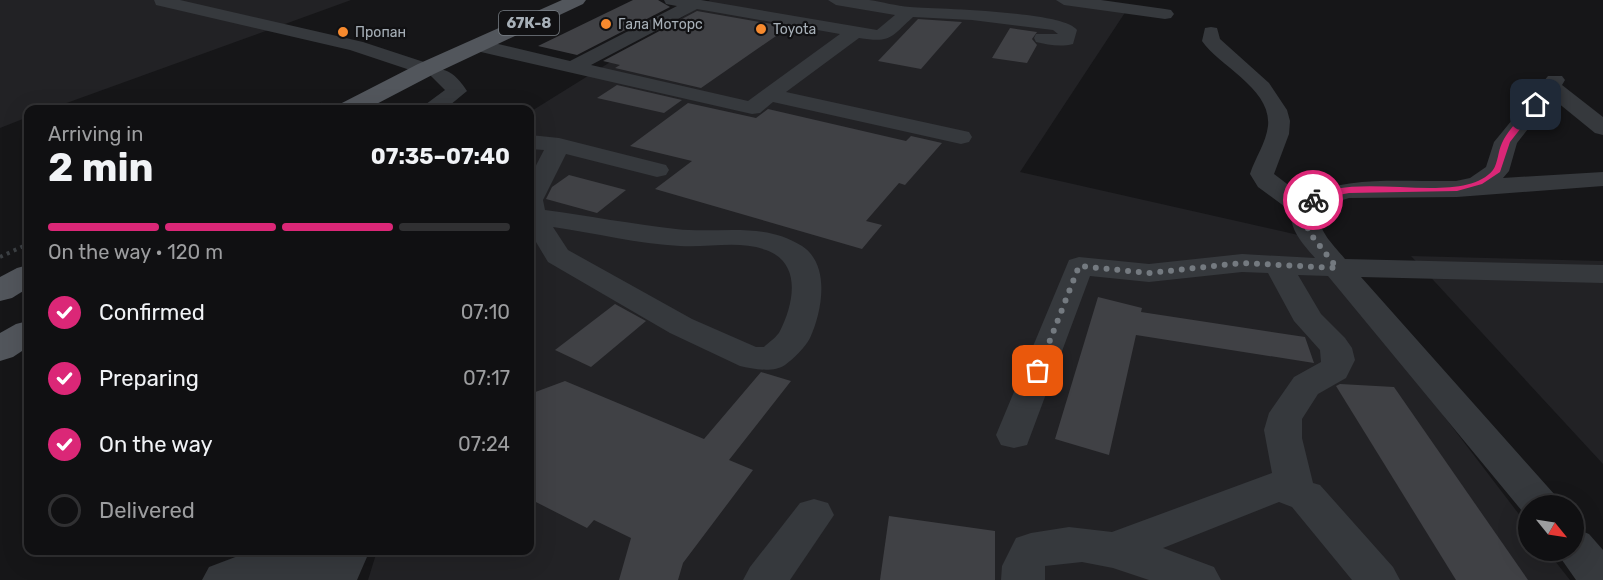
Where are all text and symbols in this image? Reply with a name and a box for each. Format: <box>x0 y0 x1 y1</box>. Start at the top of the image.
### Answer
road number: 67К-8 <box>499 11 559 35</box>
place label: Гала Моторс <box>618 16 703 33</box>
marker: Гала Моторс <box>599 17 613 31</box>
place label: Toyota <box>773 21 816 38</box>
marker: Toyota <box>754 22 768 36</box>
place label: Пропан <box>355 24 406 41</box>
marker: Пропан <box>336 25 350 39</box>
pin <box>1510 79 1561 130</box>
icon: home <box>1519 88 1552 121</box>
text: Arriving in <box>48 122 143 146</box>
text: 07:35–07:40 <box>371 143 510 170</box>
text: 2 min <box>48 145 154 191</box>
courier <box>1283 170 1343 230</box>
icon: bike <box>1297 184 1330 217</box>
text: On the way · 120 m <box>48 240 223 264</box>
icon: check <box>48 296 81 329</box>
text: Confirmed <box>99 299 205 326</box>
text: 07:10 <box>461 300 510 324</box>
pin <box>1012 345 1063 396</box>
icon: bag <box>1021 354 1054 387</box>
icon: check <box>48 362 81 395</box>
text: Preparing <box>99 365 199 392</box>
text: 07:17 <box>463 366 510 390</box>
icon: check <box>48 428 81 461</box>
text: On the way <box>99 431 213 458</box>
text: 07:24 <box>458 432 510 456</box>
north arrow <box>1518 495 1584 561</box>
map controls <box>1518 495 1584 561</box>
text: Delivered <box>99 497 195 524</box>

